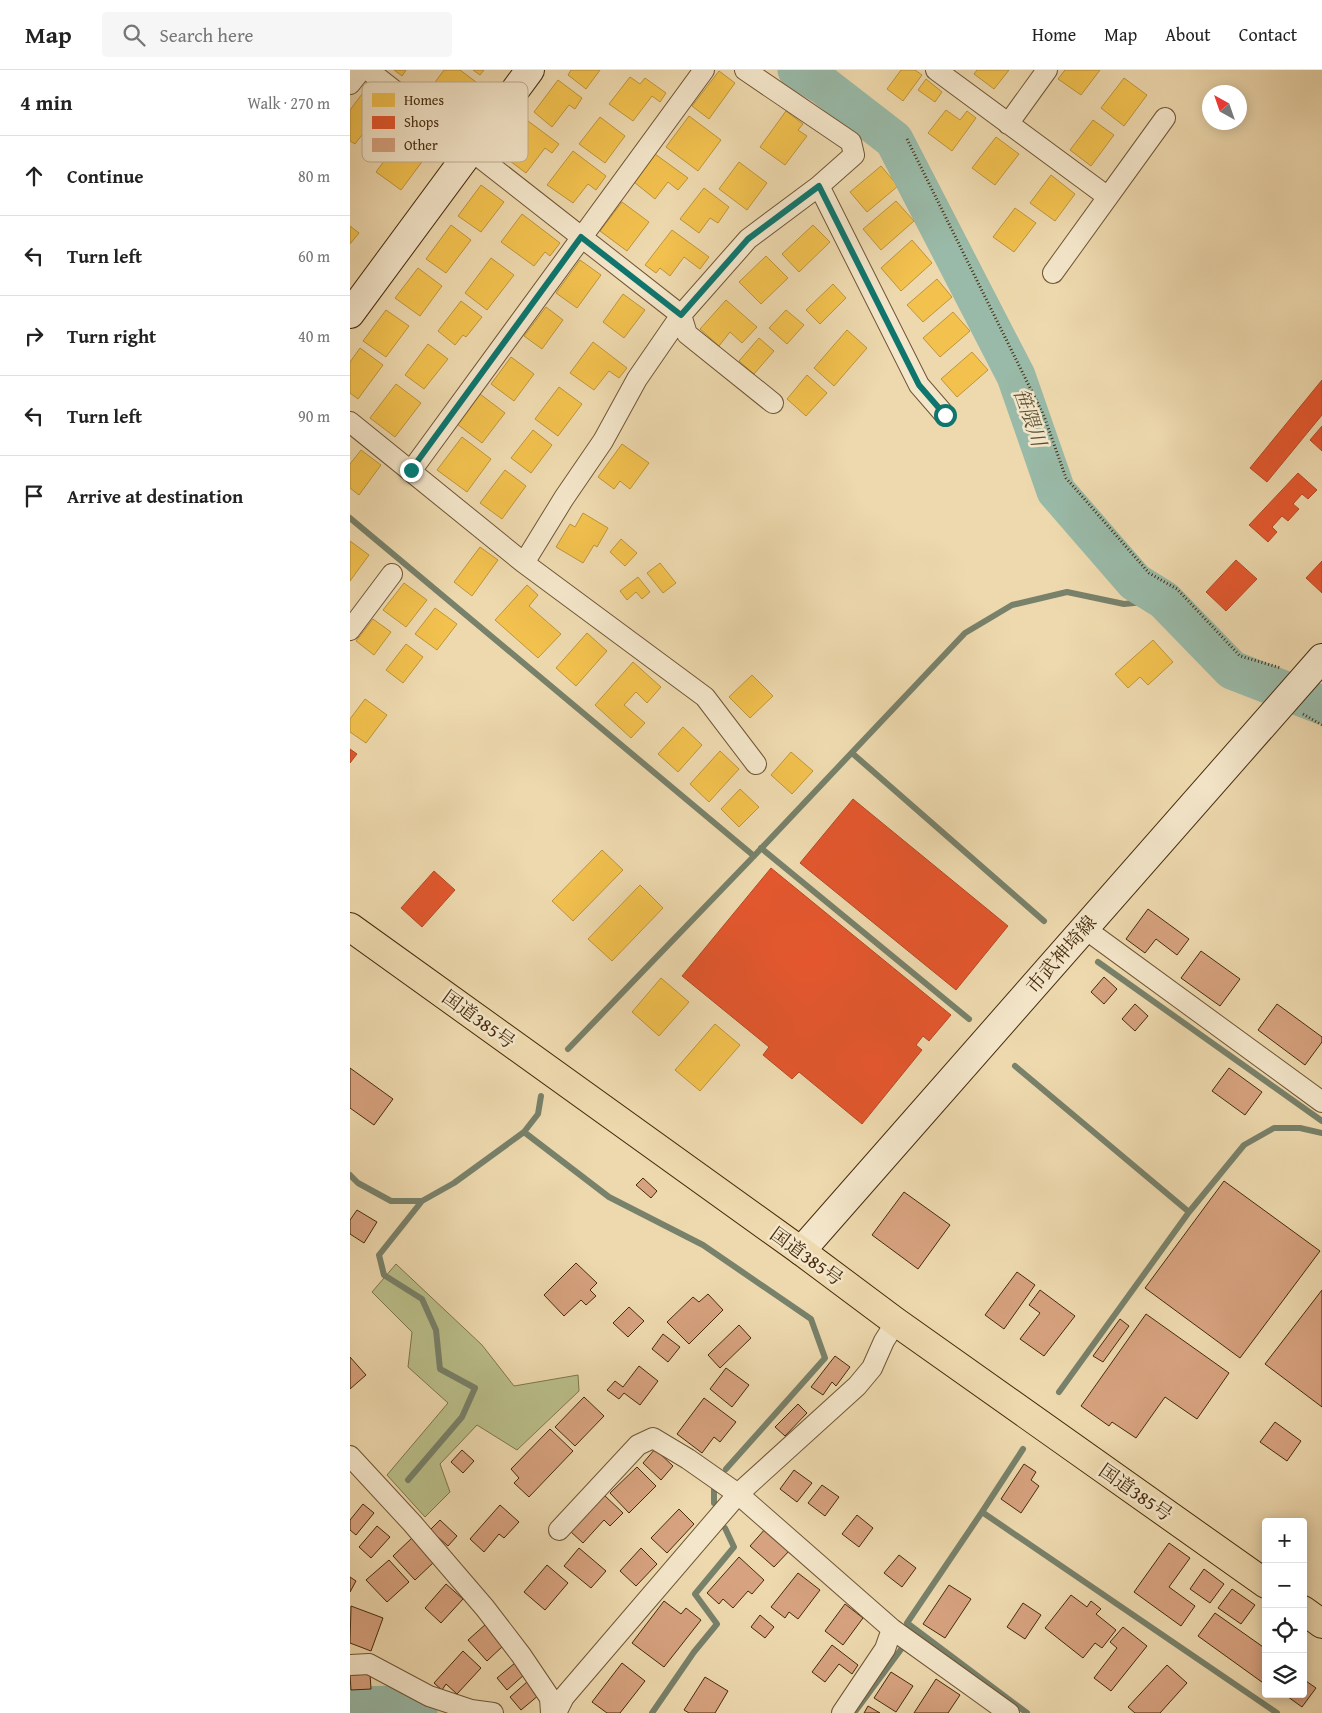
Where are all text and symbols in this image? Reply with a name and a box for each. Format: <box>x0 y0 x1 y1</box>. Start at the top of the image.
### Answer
search box <box>102 12 452 57</box>
text: Map <box>25 17 72 52</box>
icon: search <box>120 21 148 49</box>
text: Search here <box>160 21 253 49</box>
text: Home <box>1032 21 1076 48</box>
text: Map <box>1104 21 1137 48</box>
text: About <box>1165 21 1211 48</box>
text: Contact <box>1239 21 1297 48</box>
legend <box>362 82 528 162</box>
north arrow <box>1202 85 1247 130</box>
text: 4 min <box>20 87 72 118</box>
text: Homes <box>404 90 444 110</box>
text: Walk · 270 m <box>247 91 330 115</box>
text: Shops <box>404 112 439 132</box>
text: Other <box>404 135 438 155</box>
icon: ahead <box>20 162 48 190</box>
text: Continue <box>67 162 144 190</box>
text: 80 m <box>298 164 330 188</box>
icon: left <box>20 242 48 270</box>
text: Turn left <box>67 242 142 270</box>
text: 60 m <box>298 244 330 268</box>
icon: right <box>20 322 48 350</box>
text: Turn right <box>67 322 156 350</box>
text: 40 m <box>298 324 330 348</box>
water label: 笹隈川 <box>1007 384 1055 452</box>
icon: left <box>20 402 48 430</box>
text: Turn left <box>67 402 142 430</box>
text: 90 m <box>298 404 330 428</box>
route start <box>934 404 957 427</box>
route end <box>400 459 423 482</box>
icon: arrive <box>20 482 48 510</box>
text: Arrive at destination <box>67 482 243 510</box>
street label: 市武神埼線 <box>1019 909 1103 999</box>
street label: 国道385号 <box>437 983 521 1055</box>
street label: 国道385号 <box>765 1220 849 1292</box>
street label: 国道385号 <box>1093 1456 1179 1528</box>
map controls <box>1262 1518 1307 1698</box>
button: + <box>1262 1518 1307 1563</box>
button: − <box>1262 1563 1307 1608</box>
button: locate <box>1262 1608 1307 1653</box>
button: layers <box>1262 1653 1307 1698</box>

